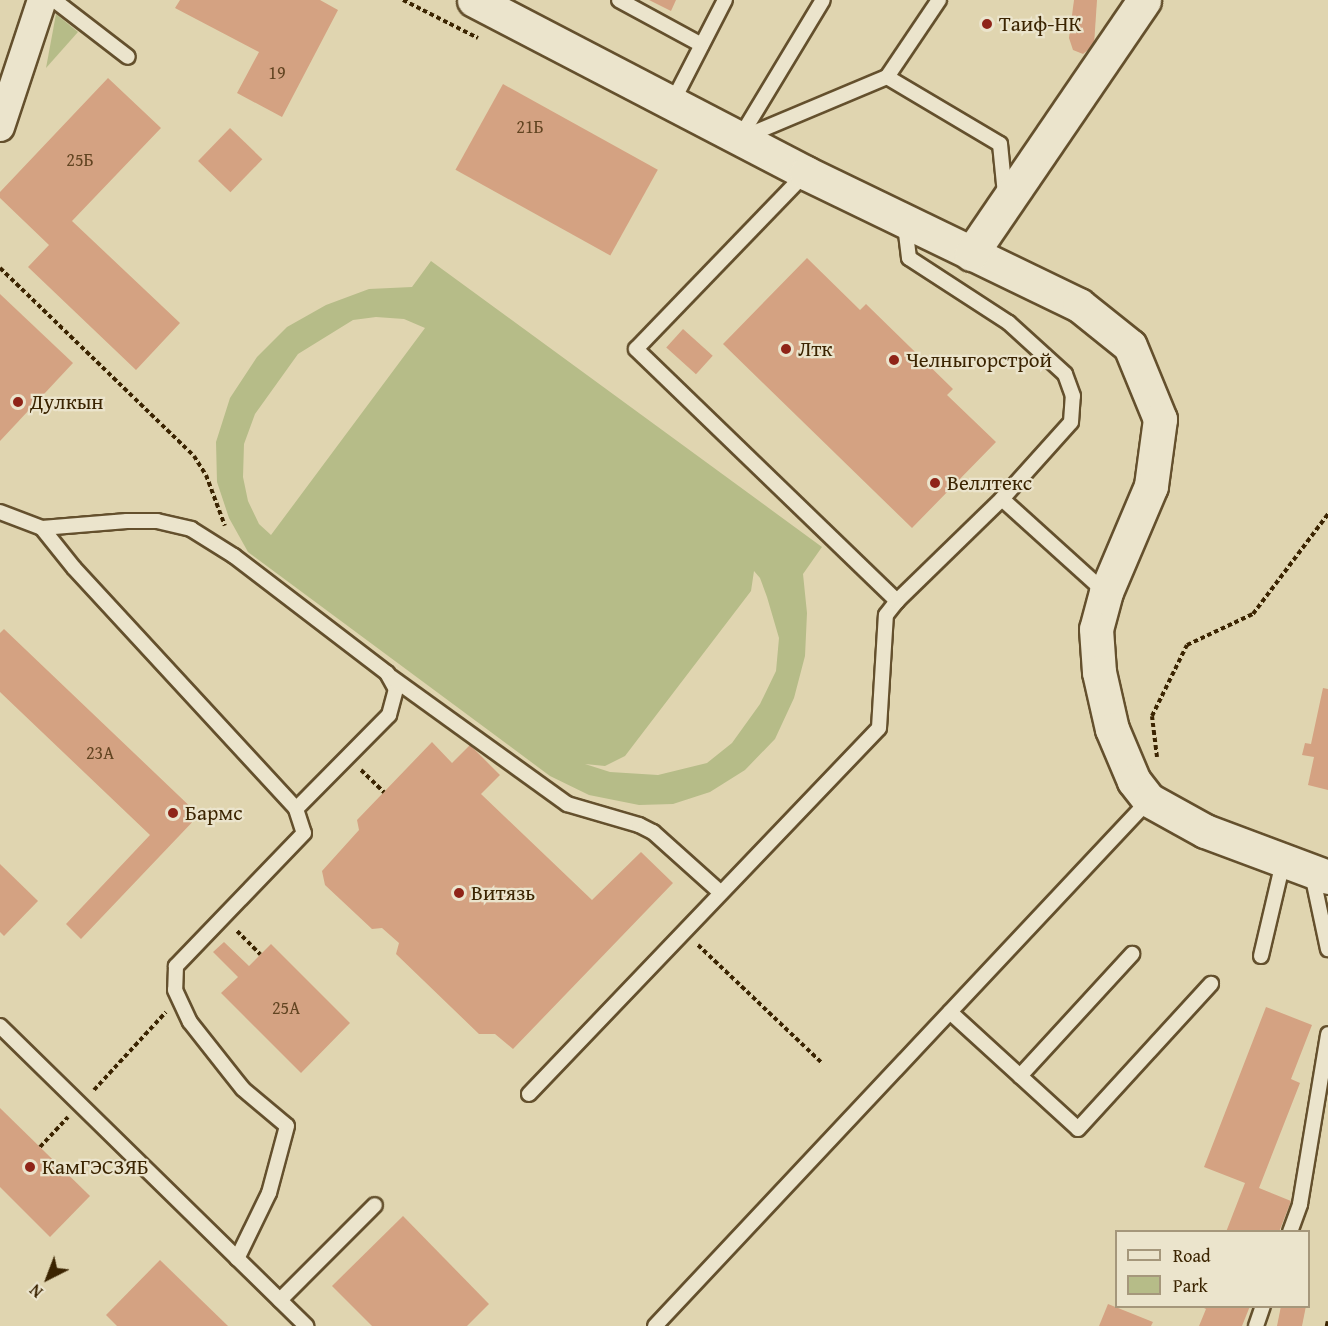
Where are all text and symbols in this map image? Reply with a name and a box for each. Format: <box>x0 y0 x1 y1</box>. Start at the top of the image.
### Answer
place label: Таиф-НК <box>999 11 1081 37</box>
marker: Таиф-НК <box>980 17 994 31</box>
house number: 19 <box>268 62 286 84</box>
house number: 21Б <box>516 116 544 138</box>
house number: 25Б <box>66 149 94 171</box>
place label: Лтк <box>798 336 832 362</box>
marker: Лтк <box>779 342 793 356</box>
place label: Челныгорстрой <box>906 347 1052 373</box>
marker: Челныгорстрой <box>887 353 901 367</box>
place label: Дулкын <box>30 389 104 415</box>
marker: Дулкын <box>11 395 25 409</box>
place label: Веллтекс <box>947 470 1032 496</box>
marker: Веллтекс <box>928 476 942 490</box>
house number: 23А <box>86 742 114 764</box>
place label: Бармс <box>185 800 243 826</box>
marker: Бармс <box>166 806 180 820</box>
place label: Витязь <box>471 880 535 906</box>
marker: Витязь <box>452 886 466 900</box>
house number: 25А <box>272 997 300 1019</box>
place label: КамГЭСЗЯБ <box>42 1154 149 1180</box>
marker: КамГЭСЗЯБ <box>23 1160 37 1174</box>
legend <box>1115 1230 1310 1308</box>
text: Road <box>1173 1242 1211 1269</box>
north arrow <box>18 1248 78 1308</box>
text: Park <box>1173 1272 1208 1299</box>
text: N <box>24 1279 48 1304</box>

